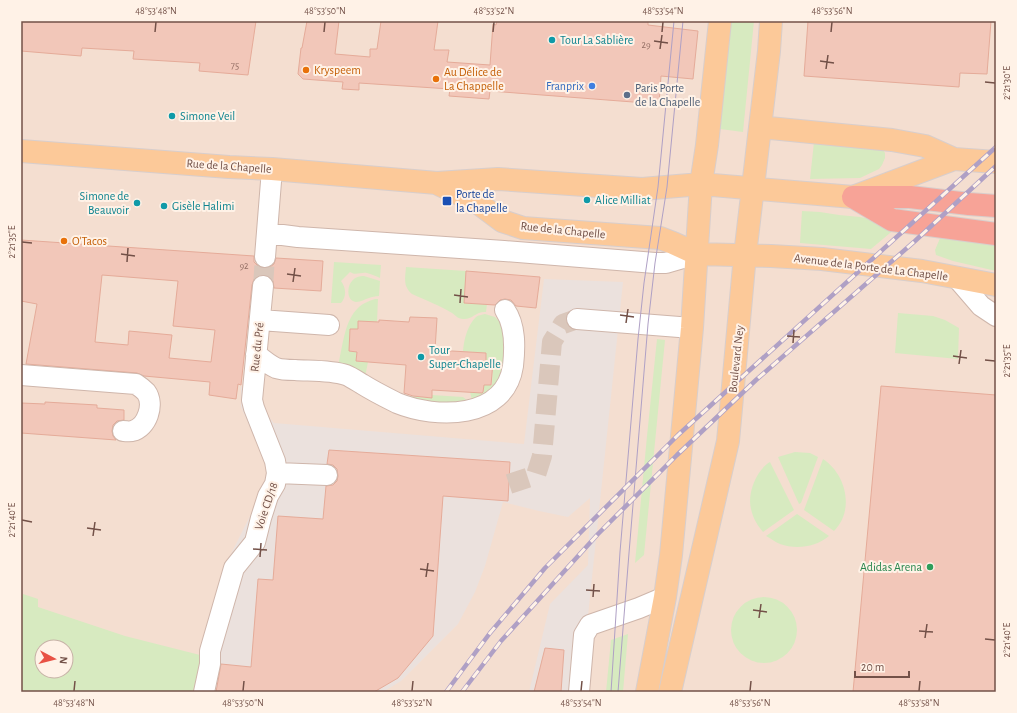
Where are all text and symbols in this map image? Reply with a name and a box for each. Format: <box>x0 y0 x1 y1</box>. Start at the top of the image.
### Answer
text: 48°53'48"N <box>135 6 177 16</box>
text: 48°53'50"N <box>304 6 346 16</box>
text: 48°53'52"N <box>474 6 514 16</box>
text: 48°53'54"N <box>642 6 684 16</box>
text: 48°53'56"N <box>812 6 852 16</box>
place label: Tour La Sablière <box>560 34 633 46</box>
marker: Tour La Sablière <box>547 35 557 45</box>
house number: 29 <box>641 40 651 50</box>
house number: 75 <box>231 61 239 71</box>
place label: Kryspeem <box>314 64 361 77</box>
marker: Kryspeem <box>301 65 311 75</box>
place label: Au Délice de La Chappelle <box>444 66 504 92</box>
text: 2°21'30"E <box>1002 66 1012 100</box>
marker: Au Délice de La Chappelle <box>431 74 441 84</box>
place label: Franprix <box>546 80 584 92</box>
marker: Franprix <box>587 81 597 91</box>
place label: Paris Porte de la Chapelle <box>635 82 700 108</box>
marker: Paris Porte de la Chapelle <box>622 90 632 100</box>
place label: Simone Veil <box>180 110 235 122</box>
marker: Simone Veil <box>167 111 177 121</box>
street label: Rue de la Chapelle <box>186 157 272 175</box>
place label: Porte de la Chapelle <box>456 188 508 214</box>
place label: Simone de Beauvoir <box>80 190 129 216</box>
place label: Alice Milliat <box>595 194 651 206</box>
marker: Porte de la Chapelle <box>441 195 453 207</box>
marker: Alice Milliat <box>582 195 592 205</box>
marker: Simone de Beauvoir <box>132 198 142 208</box>
place label: Gisèle Halimi <box>172 200 234 212</box>
marker: Gisèle Halimi <box>159 201 169 211</box>
street label: Rue de la Chapelle <box>520 220 606 240</box>
text: 2°21'35"E <box>7 225 17 259</box>
place label: O'Tacos <box>72 235 107 247</box>
marker: O'Tacos <box>59 236 69 246</box>
street label: Avenue de la Porte de La Chapelle <box>793 252 949 282</box>
house number: 92 <box>239 261 249 271</box>
street label: Rue du Pré <box>248 322 266 372</box>
street label: Boulevard Ney <box>726 325 747 393</box>
place label: Tour Super-Chapelle <box>429 344 501 370</box>
text: 2°21'35"E <box>1002 344 1012 378</box>
marker: Tour Super-Chapelle <box>416 352 426 362</box>
street label: Voie CD/18 <box>252 480 280 532</box>
text: 2°21'40"E <box>7 502 17 537</box>
place label: Adidas Arena <box>860 561 922 573</box>
marker: Adidas Arena <box>925 562 935 572</box>
text: 2°21'40"E <box>1002 622 1012 657</box>
north arrow <box>34 639 74 679</box>
scale bar <box>855 653 909 679</box>
text: N <box>58 656 69 665</box>
text: 20 m <box>861 661 884 673</box>
text: 48°53'48"N <box>53 698 95 708</box>
text: 48°53'50"N <box>222 698 264 708</box>
text: 48°53'52"N <box>392 698 432 708</box>
text: 48°53'54"N <box>560 698 602 708</box>
text: 48°53'56"N <box>730 698 770 708</box>
text: 48°53'58"N <box>899 698 940 708</box>

